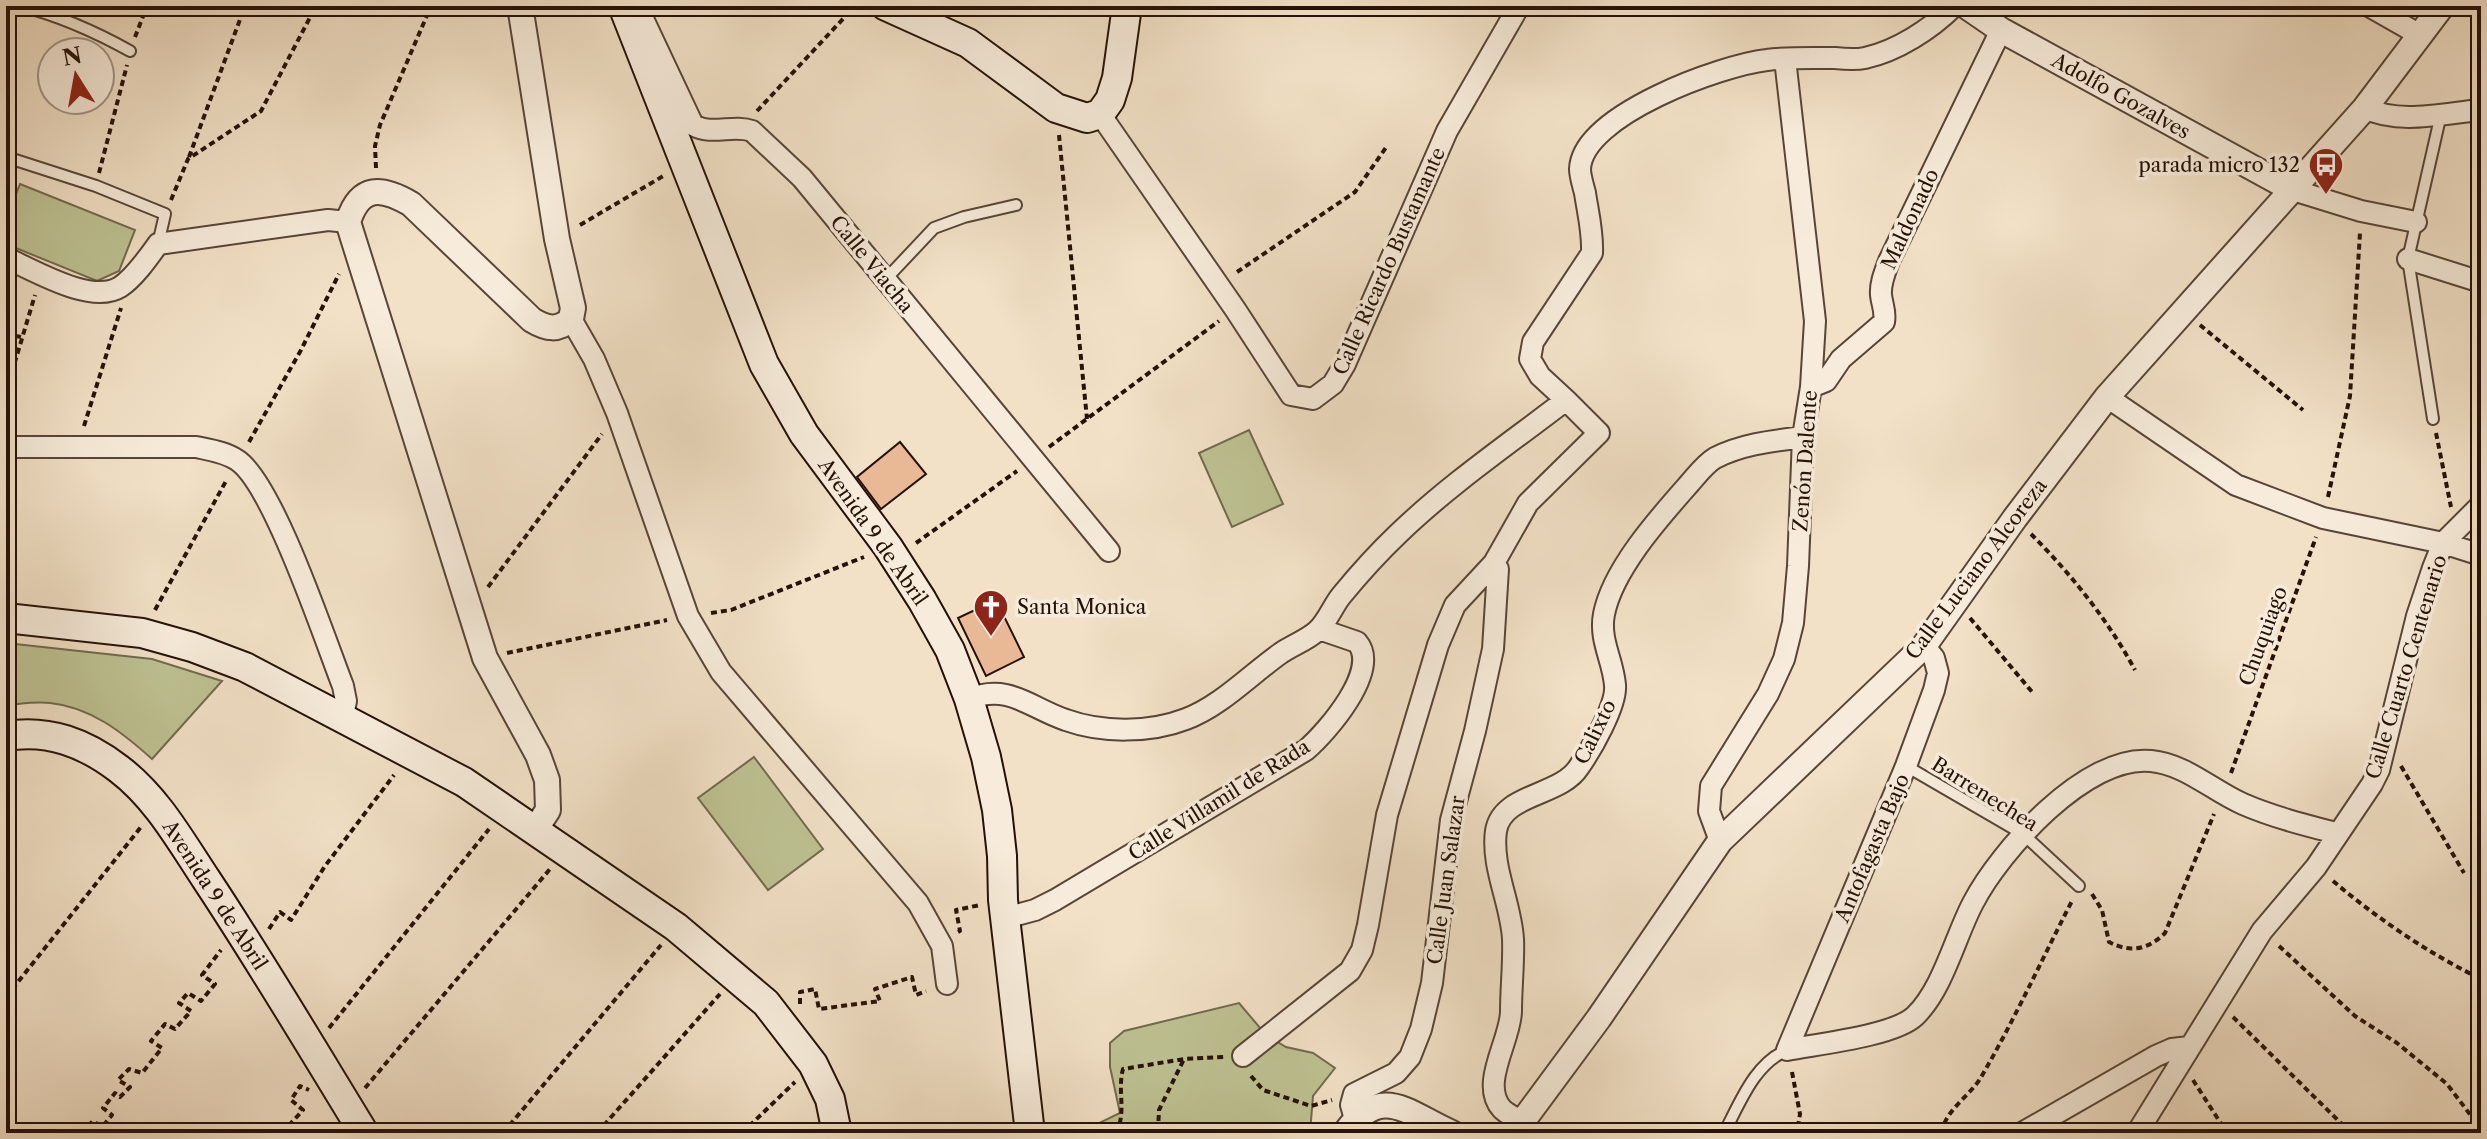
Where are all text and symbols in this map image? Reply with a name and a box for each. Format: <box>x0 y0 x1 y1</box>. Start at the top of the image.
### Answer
north arrow <box>36 36 116 116</box>
text: N <box>60 42 84 72</box>
street label: Adolfo Gozalves <box>2047 48 2194 144</box>
street label: Calle Ricardo Bustamante <box>1328 144 1450 378</box>
bus stop icon: parada micro 132 <box>2307 146 2345 196</box>
place label: parada micro 132 <box>2139 153 2300 177</box>
street label: Maldonado <box>1876 165 1944 273</box>
street label: Calle Viacha <box>825 210 919 318</box>
street label: Zenón Dalente <box>1788 389 1822 533</box>
street label: Avenida 9 de Abril <box>813 453 933 610</box>
street label: Calle Luciano Alcoreza <box>1900 474 2052 664</box>
street label: Calle Cuarto Centenario <box>2360 552 2452 782</box>
street label: Chuquiago <box>2234 583 2292 689</box>
church icon: Santa Monica <box>972 588 1010 638</box>
place label: Santa Monica <box>1017 595 1147 619</box>
street label: Calixto <box>1569 696 1621 768</box>
street label: Calle Villamil de Rada <box>1124 734 1314 866</box>
street label: Barrenechea <box>1927 752 2043 836</box>
street label: Antofagasta Bajo <box>1829 770 1914 927</box>
street label: Calle Juan Salazar <box>1422 793 1470 966</box>
street label: Avenida 9 de Abril <box>157 815 272 974</box>

